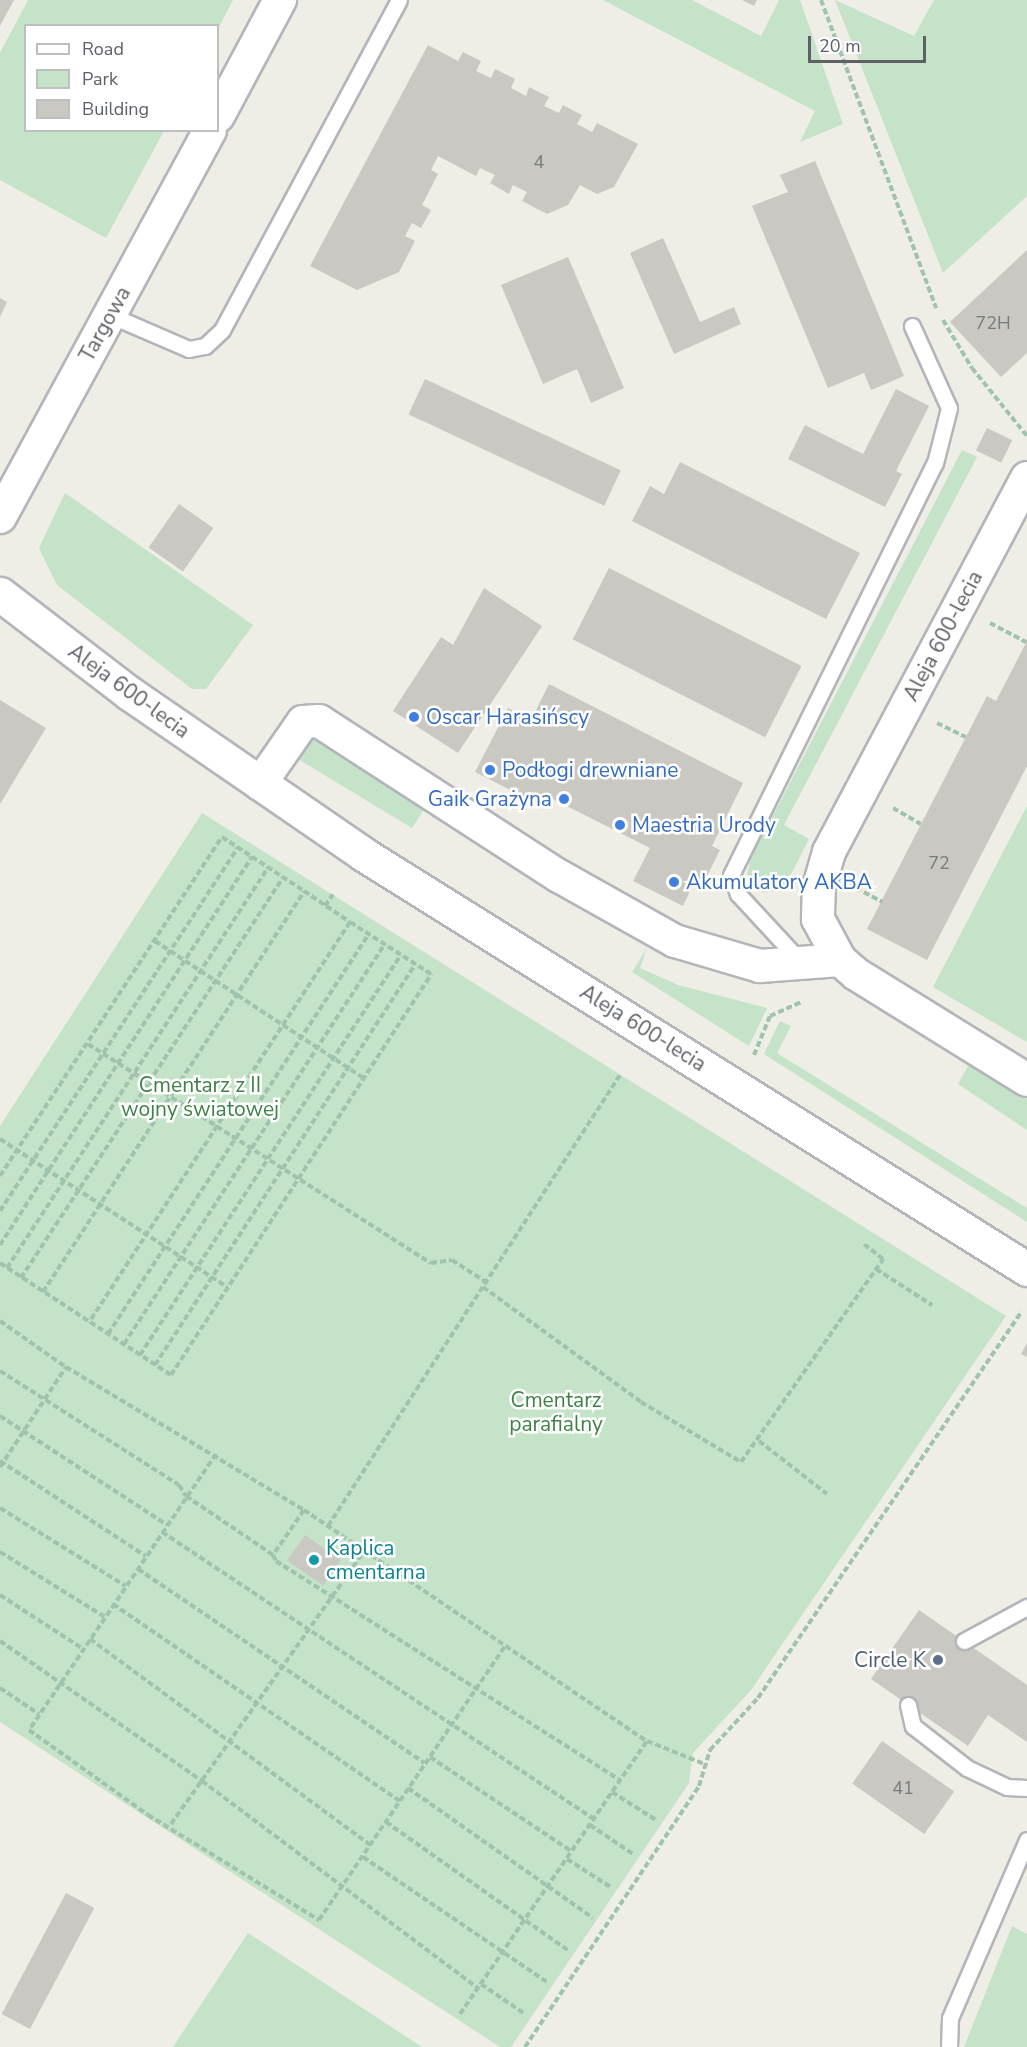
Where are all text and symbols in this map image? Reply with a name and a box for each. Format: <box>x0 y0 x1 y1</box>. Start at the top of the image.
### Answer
legend <box>24 24 219 132</box>
scale bar <box>811 24 930 62</box>
text: 20 m <box>819 34 861 58</box>
text: Road <box>82 37 124 61</box>
text: Park <box>82 67 118 91</box>
text: Building <box>82 97 149 121</box>
house number: 4 <box>534 151 544 173</box>
street label: Targowa <box>74 282 136 366</box>
house number: 72H <box>975 312 1011 334</box>
street label: Aleja 600-lecia <box>898 567 988 705</box>
street label: Aleja 600-lecia <box>63 639 195 743</box>
place label: Oscar Harasińscy <box>426 704 589 730</box>
marker: Oscar Harasińscy <box>407 710 421 724</box>
place label: Podłogi drewniane <box>502 757 678 783</box>
marker: Podłogi drewniane <box>483 763 497 777</box>
place label: Gaik Grażyna <box>428 786 552 812</box>
marker: Gaik Grażyna <box>557 792 571 806</box>
place label: Maestria Urody <box>632 812 776 838</box>
marker: Maestria Urody <box>613 818 627 832</box>
house number: 72 <box>928 852 950 874</box>
place label: Akumulatory AKBA <box>686 869 872 895</box>
marker: Akumulatory AKBA <box>667 875 681 889</box>
street label: Aleja 600-lecia <box>575 979 711 1077</box>
park label: Cmentarz z II wojny światowej <box>121 1072 279 1122</box>
park label: Cmentarz parafialny <box>509 1387 603 1437</box>
place label: Kaplica cmentarna <box>326 1535 426 1585</box>
marker: Kaplica cmentarna <box>307 1553 321 1567</box>
place label: Circle K <box>854 1647 926 1673</box>
marker: Circle K <box>931 1653 945 1667</box>
house number: 41 <box>892 1777 914 1799</box>

